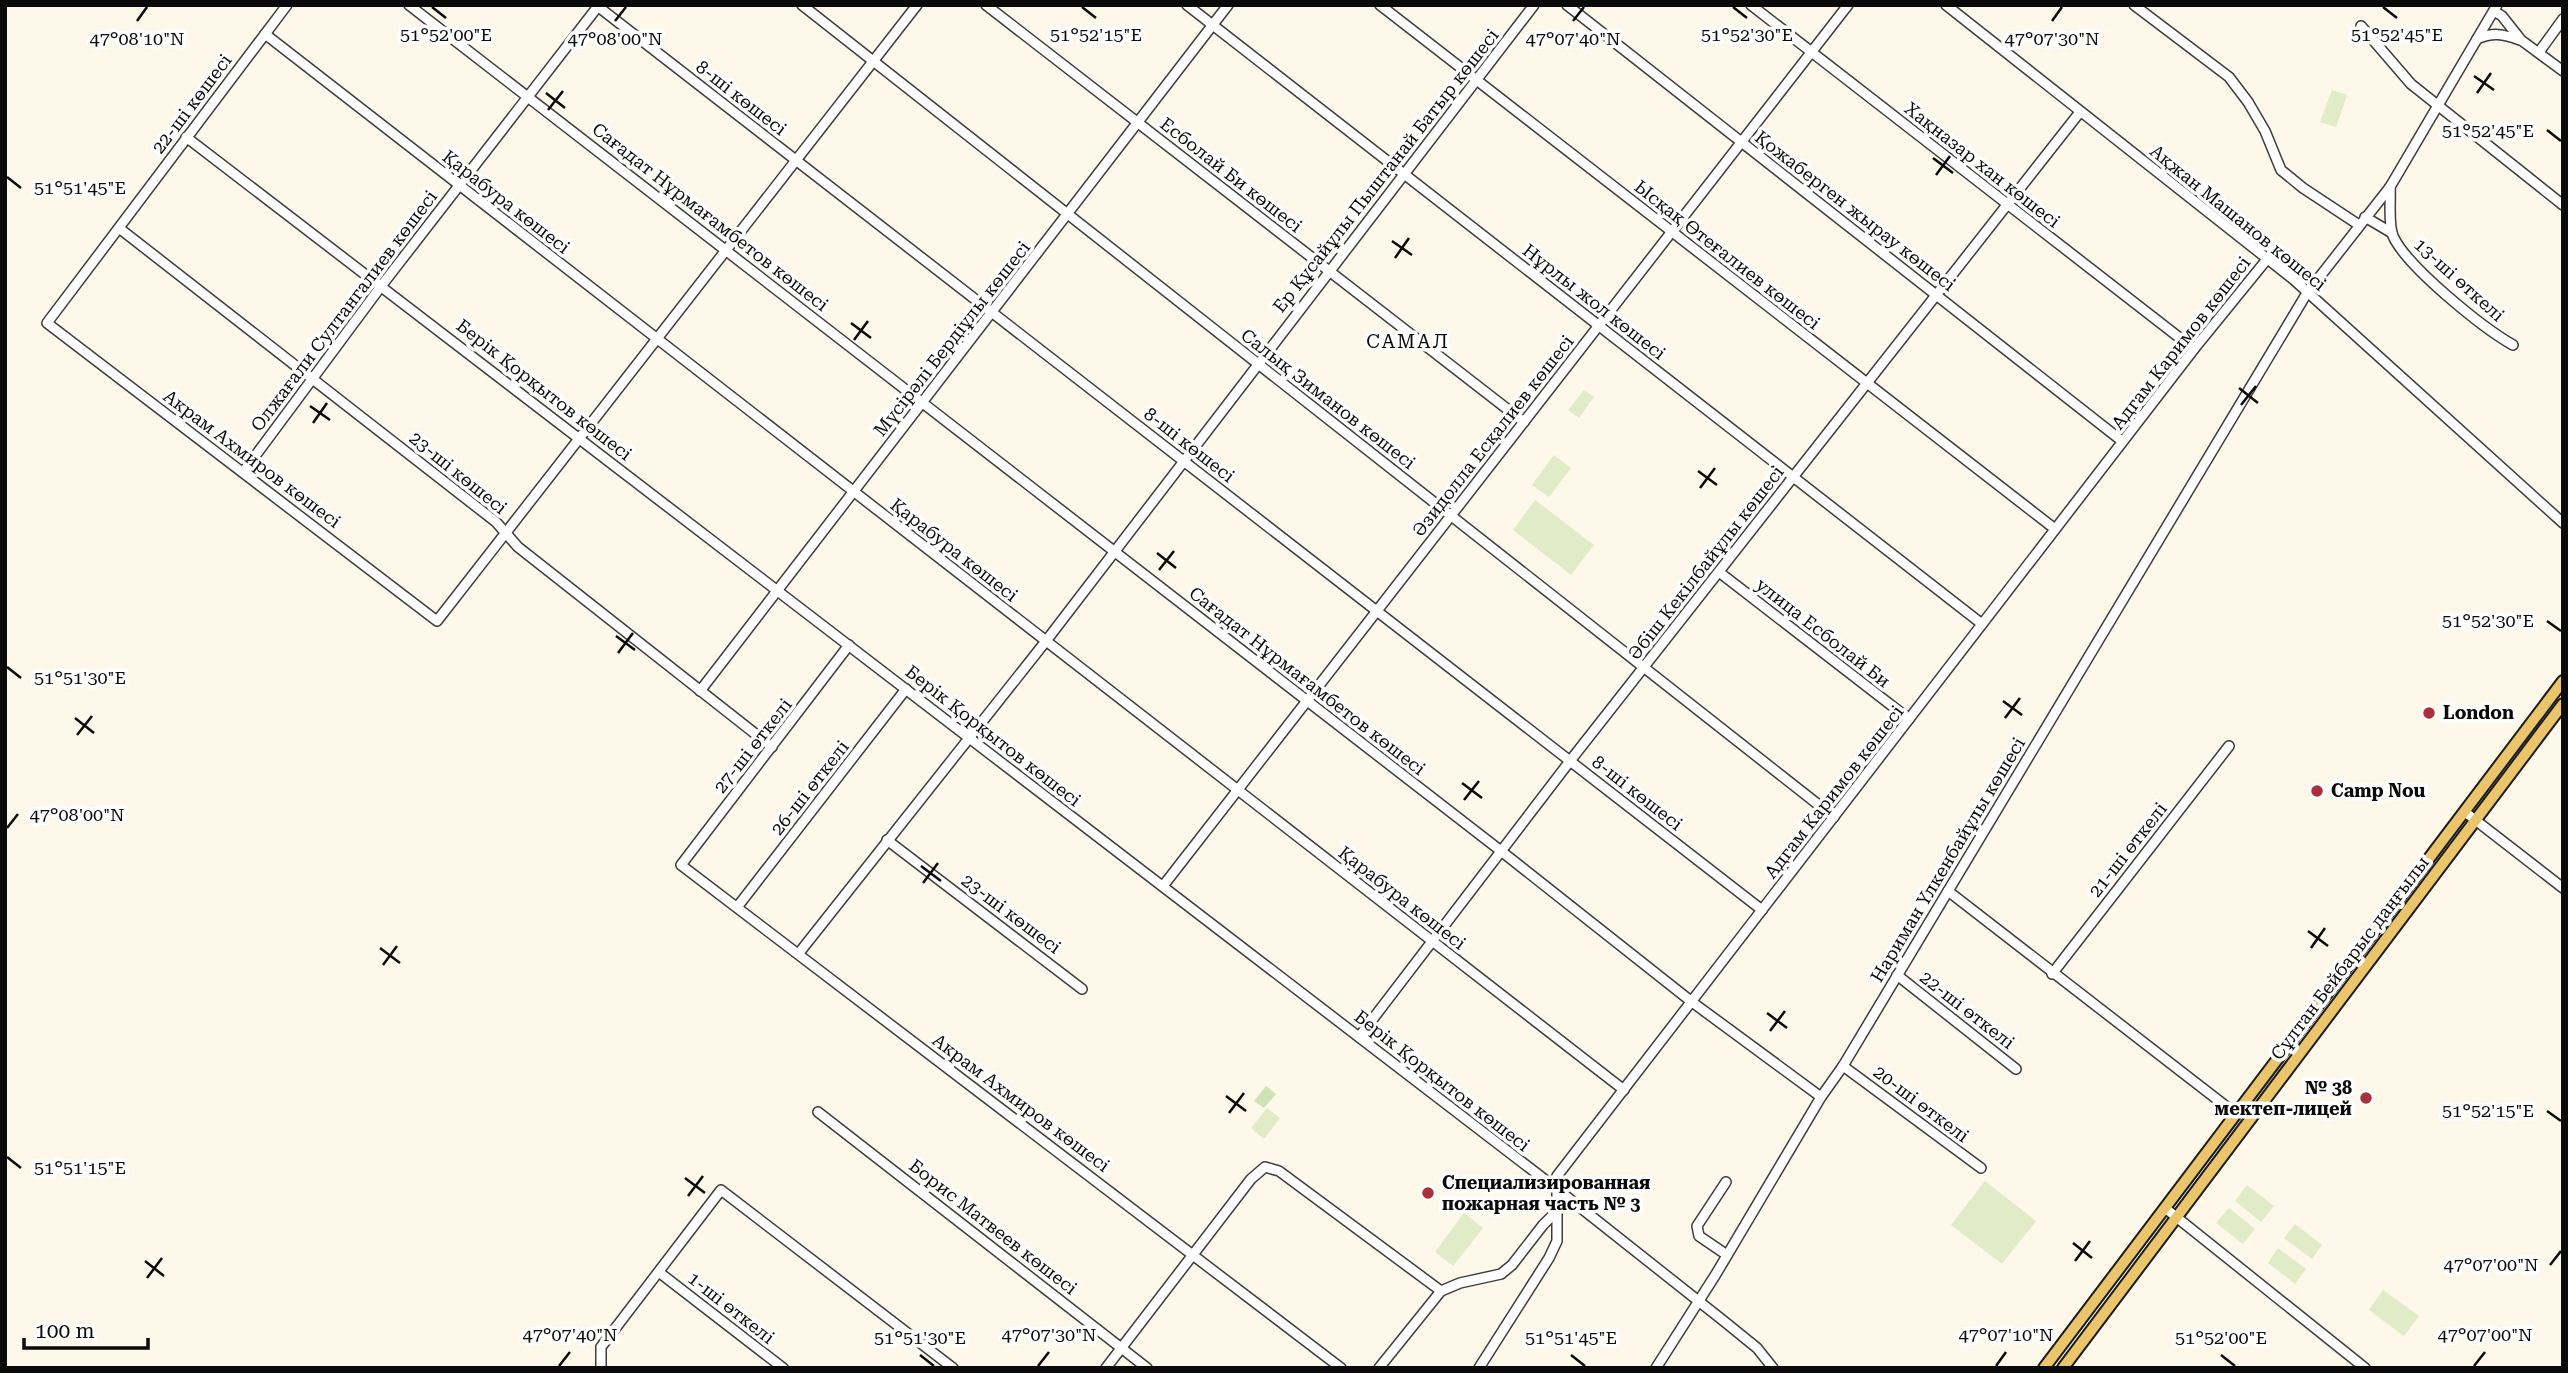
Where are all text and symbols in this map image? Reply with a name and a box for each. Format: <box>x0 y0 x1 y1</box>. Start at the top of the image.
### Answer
text: 51°52'00"E <box>400 24 492 45</box>
text: 51°52'15"E <box>1050 24 1142 45</box>
text: 51°52'30"E <box>1701 24 1793 45</box>
text: 51°52'45"E <box>2351 24 2443 45</box>
street label: Ер Құсайұлы Пыштанай Батыр көшесі <box>1268 25 1503 317</box>
text: 47°08'10"N <box>90 28 184 49</box>
text: 47°08'00"N <box>568 28 662 49</box>
text: 47°07'40"N <box>1526 28 1620 49</box>
text: 47°07'30"N <box>2005 28 2099 49</box>
street label: 22-ші көшесі <box>147 50 236 157</box>
street label: 8-шi көшесi <box>692 56 791 140</box>
street label: Хақназар хан көшесі <box>1900 97 2064 232</box>
street label: Есболай Би көшесі <box>1156 113 1306 237</box>
street label: Сағадат Нұрмағамбетов көшесі <box>588 118 833 315</box>
text: 51°52'45"E <box>2442 120 2534 141</box>
street label: Қожаберген жырау көшесі <box>1751 126 1960 295</box>
street label: Ақжан Машанов көшесі <box>2146 140 2331 295</box>
street label: Қарабура көшесі <box>439 145 574 258</box>
street label: Ысқақ Өтеғалиев көшесі <box>1630 176 1824 334</box>
text: 51°51'45"E <box>34 177 126 198</box>
street label: Олжағали Султангалиев көшесі <box>246 186 441 435</box>
street label: 13-ші өткелі <box>2410 234 2509 326</box>
street label: Мүсірәлі Бердіұлы көшесі <box>869 237 1034 440</box>
street label: Нұрлы жол көшесі <box>1519 239 1670 364</box>
street label: Адгам Каримов көшесі <box>2107 252 2255 433</box>
street label: Берік Қорқытов көшесі <box>453 315 636 465</box>
street label: Салық Зиманов көшесі <box>1237 324 1420 473</box>
district label: САМАЛ <box>1366 330 1450 353</box>
street label: Әзидолла Есқалиев көшесі <box>1408 331 1578 540</box>
street label: Акрам Ахмиров көшесі <box>160 385 345 532</box>
street label: 8-шi көшесi <box>1140 403 1239 487</box>
street label: 23-шi көшесi <box>406 427 511 518</box>
street label: Әбіш Кекілбайұлы көшесі <box>1623 461 1788 664</box>
street label: Қарабура көшесі <box>887 493 1022 606</box>
street label: улица Есболай Би <box>1752 574 1895 692</box>
street label: Сағадат Нұрмағамбетов көшесі <box>1185 582 1430 779</box>
text: 51°52'30"E <box>2442 610 2534 631</box>
street label: Берік Қорқытов көшесі <box>902 661 1085 811</box>
text: 51°51'30"E <box>34 667 126 688</box>
street label: 27-ші өткелі <box>709 694 796 797</box>
street label: Адгам Каримов көшесі <box>1760 701 1908 882</box>
place label: London <box>2443 702 2514 723</box>
marker: London <box>2421 705 2437 721</box>
street label: Нариман Үлкенбайұлы көшесі <box>1866 733 2029 986</box>
street label: 26-ші өткелі <box>766 736 853 839</box>
street label: 8-шi көшесi <box>1588 751 1687 835</box>
place label: Camp Nou <box>2331 780 2426 801</box>
marker: Camp Nou <box>2309 783 2325 799</box>
street label: 21-ші өткелі <box>2084 798 2171 901</box>
text: 47°08'00"N <box>30 804 124 825</box>
street label: Қарабура көшесі <box>1335 841 1470 954</box>
street label: Сұлтан Бейбарыс даңғылы <box>2266 852 2433 1064</box>
street label: 23-шi көшесi <box>958 869 1065 958</box>
street label: 22-ші өткелі <box>1916 966 2019 1053</box>
street label: Берік Қорқытов көшесі <box>1351 1006 1534 1156</box>
street label: Акрам Ахмиров көшесі <box>929 1029 1114 1176</box>
street label: 20-ші өткелі <box>1870 1061 1973 1146</box>
place label: № 38 мектеп-лицей <box>2215 1077 2352 1119</box>
marker: № 38 мектеп-лицей <box>2358 1090 2374 1106</box>
text: 51°52'15"E <box>2442 1100 2534 1121</box>
street label: Борис Матвеев көшесі <box>905 1155 1082 1299</box>
text: 51°51'15"E <box>34 1157 126 1178</box>
place label: Специализированная пожарная часть № 3 <box>1442 1172 1650 1214</box>
marker: Специализированная пожарная часть № 3 <box>1420 1185 1436 1201</box>
text: 47°07'00"N <box>2444 1254 2538 1275</box>
street label: 1-ші өткелі <box>684 1267 779 1348</box>
scale bar <box>24 1306 149 1350</box>
text: 100 m <box>35 1319 95 1343</box>
text: 47°07'40"N <box>523 1324 617 1345</box>
text: 47°07'30"N <box>1002 1324 1096 1345</box>
text: 47°07'10"N <box>1959 1324 2053 1345</box>
text: 47°07'00"N <box>2438 1324 2532 1345</box>
text: 51°51'30"E <box>874 1327 966 1348</box>
text: 51°51'45"E <box>1525 1327 1617 1348</box>
text: 51°52'00"E <box>2175 1327 2267 1348</box>

